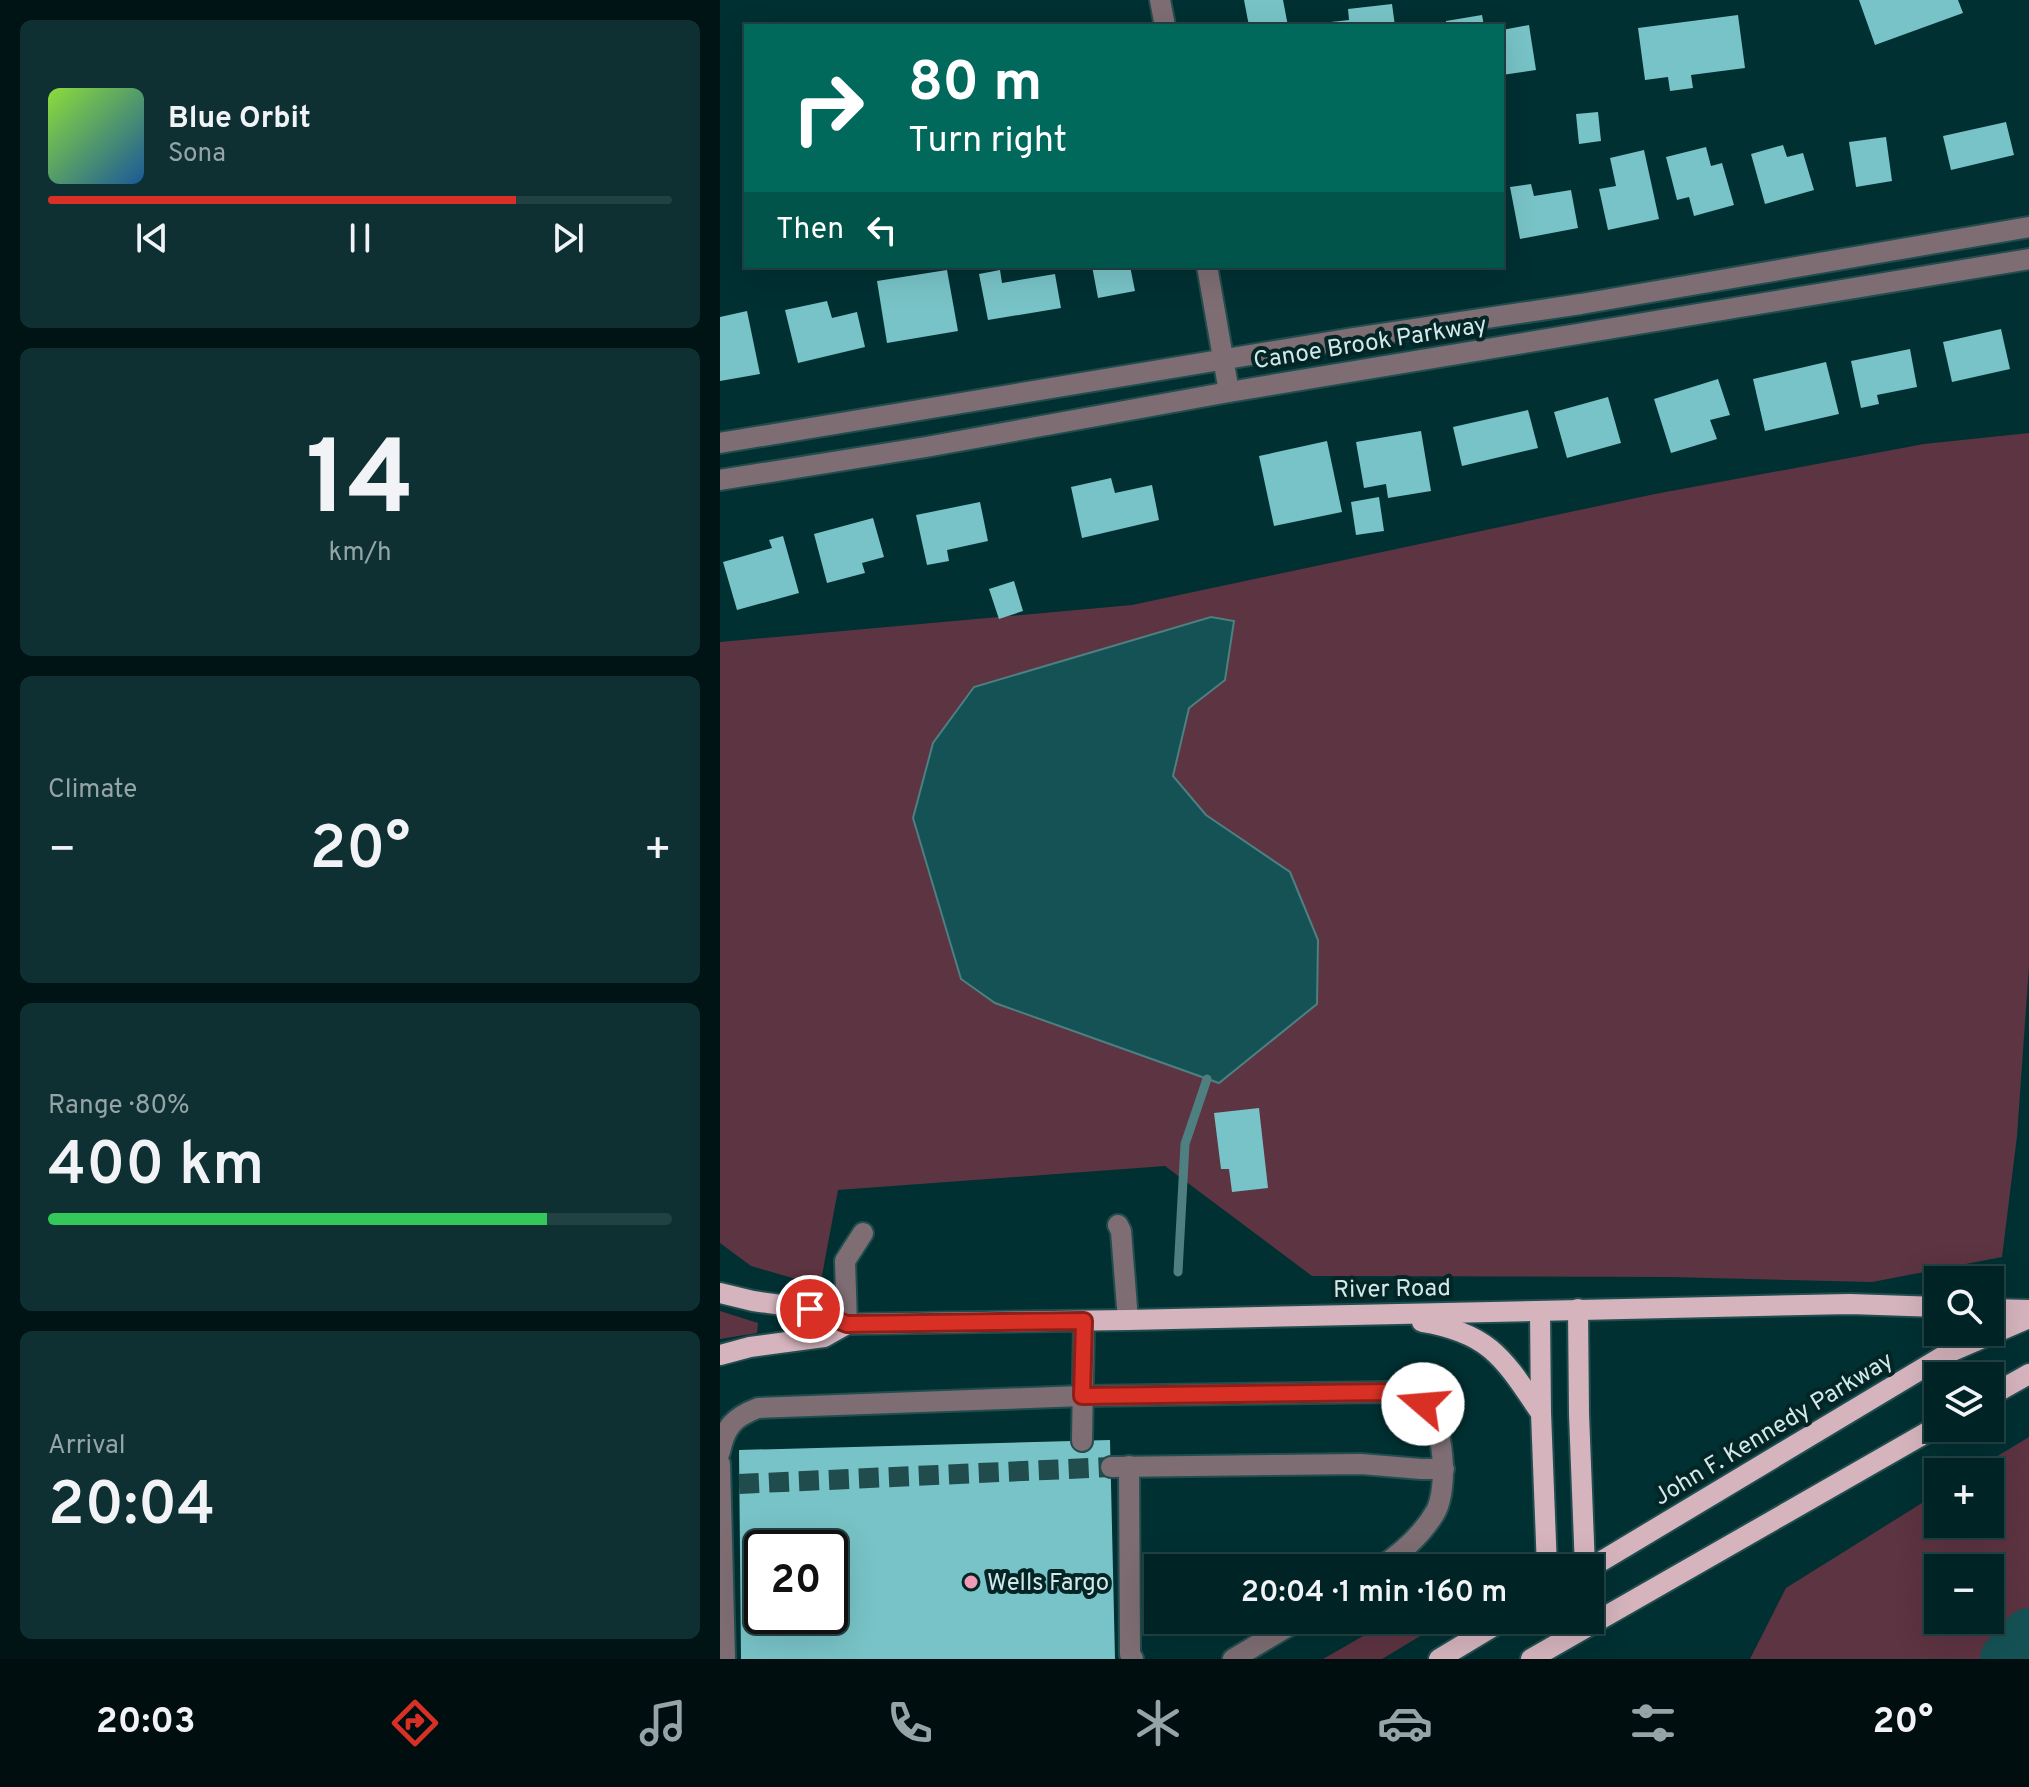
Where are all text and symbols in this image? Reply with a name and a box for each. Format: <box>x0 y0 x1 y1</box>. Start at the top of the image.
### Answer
text: 80 m <box>908 50 1042 120</box>
icon: right <box>776 56 880 160</box>
text: Blue Orbit <box>168 101 311 138</box>
text: Turn right <box>908 119 1067 165</box>
text: Sona <box>168 138 226 171</box>
icon: left <box>860 208 904 252</box>
text: Then <box>776 212 844 249</box>
icon: previous <box>130 216 174 260</box>
icon: pause <box>338 216 382 260</box>
icon: next <box>546 216 590 260</box>
street label: Canoe Brook Parkway <box>1251 311 1489 377</box>
text: 14 <box>306 419 414 551</box>
text: km/h <box>328 537 392 570</box>
text: Climate <box>48 774 137 807</box>
text: 20° <box>310 814 410 890</box>
text: − <box>48 824 76 880</box>
text: + <box>644 824 672 880</box>
text: Range · 80% <box>48 1090 190 1123</box>
text: 400 km <box>48 1130 264 1206</box>
map controls <box>1924 1266 2004 1634</box>
button: search <box>1924 1266 2004 1346</box>
street label: River Road <box>1333 1274 1451 1306</box>
pin <box>776 1275 844 1343</box>
icon: arrive <box>788 1287 832 1331</box>
street label: John F. Kennedy Parkway <box>1649 1346 1899 1513</box>
position arrow <box>1381 1362 1465 1446</box>
button: layers <box>1924 1362 2004 1442</box>
text: Arrival <box>48 1430 126 1463</box>
button: + <box>1924 1458 2004 1538</box>
text: 20:04 <box>48 1470 215 1546</box>
speed limit sign: 20 <box>744 1530 848 1634</box>
button: − <box>1924 1554 2004 1634</box>
place label: Wells Fargo <box>987 1569 1109 1599</box>
marker: Wells Fargo <box>962 1573 980 1591</box>
text: 20:04 · 1 min · 160 m <box>1241 1575 1507 1612</box>
icon: directions <box>387 1695 443 1751</box>
icon: music <box>635 1695 691 1751</box>
icon: phone <box>882 1695 938 1751</box>
icon: climate <box>1130 1695 1186 1751</box>
icon: car <box>1377 1695 1433 1751</box>
icon: filters <box>1625 1695 1681 1751</box>
text: 20:03 <box>96 1700 195 1746</box>
text: 20° <box>1873 1700 1933 1746</box>

